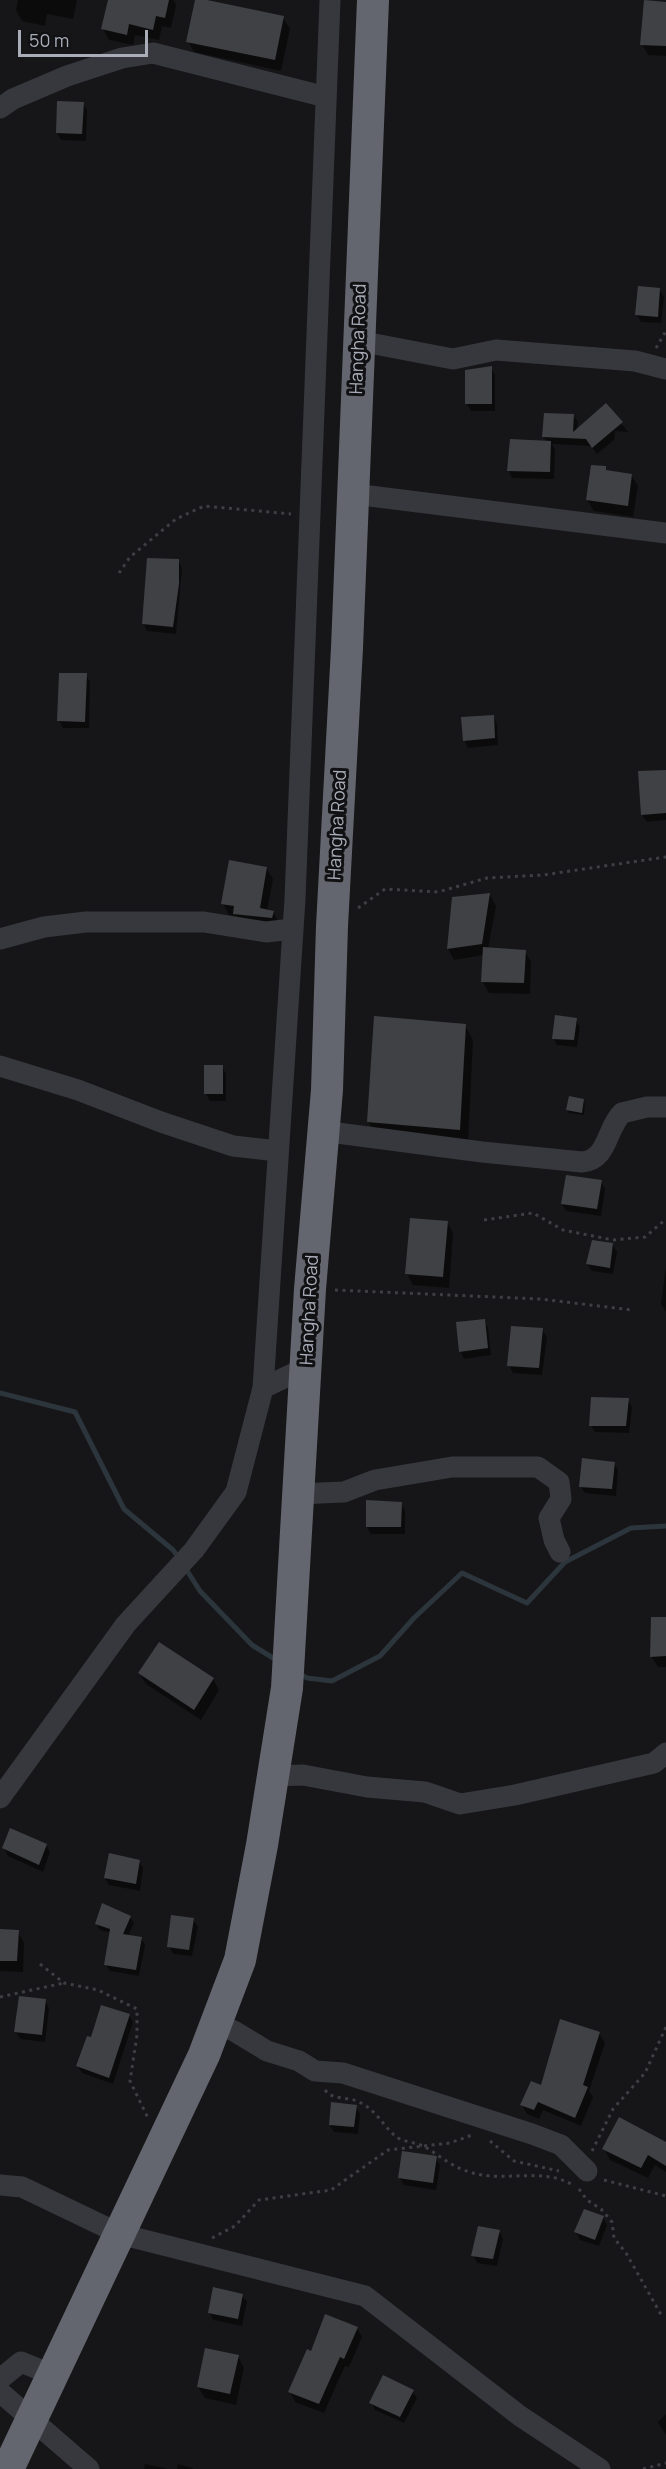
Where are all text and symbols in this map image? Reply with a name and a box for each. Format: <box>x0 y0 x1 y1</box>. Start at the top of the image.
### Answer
scale bar <box>21 18 152 56</box>
text: 50 m <box>29 28 69 52</box>
street label: Hangha Road <box>346 283 372 395</box>
street label: Hangha Road <box>324 769 352 881</box>
street label: Hangha Road <box>296 1254 324 1366</box>

